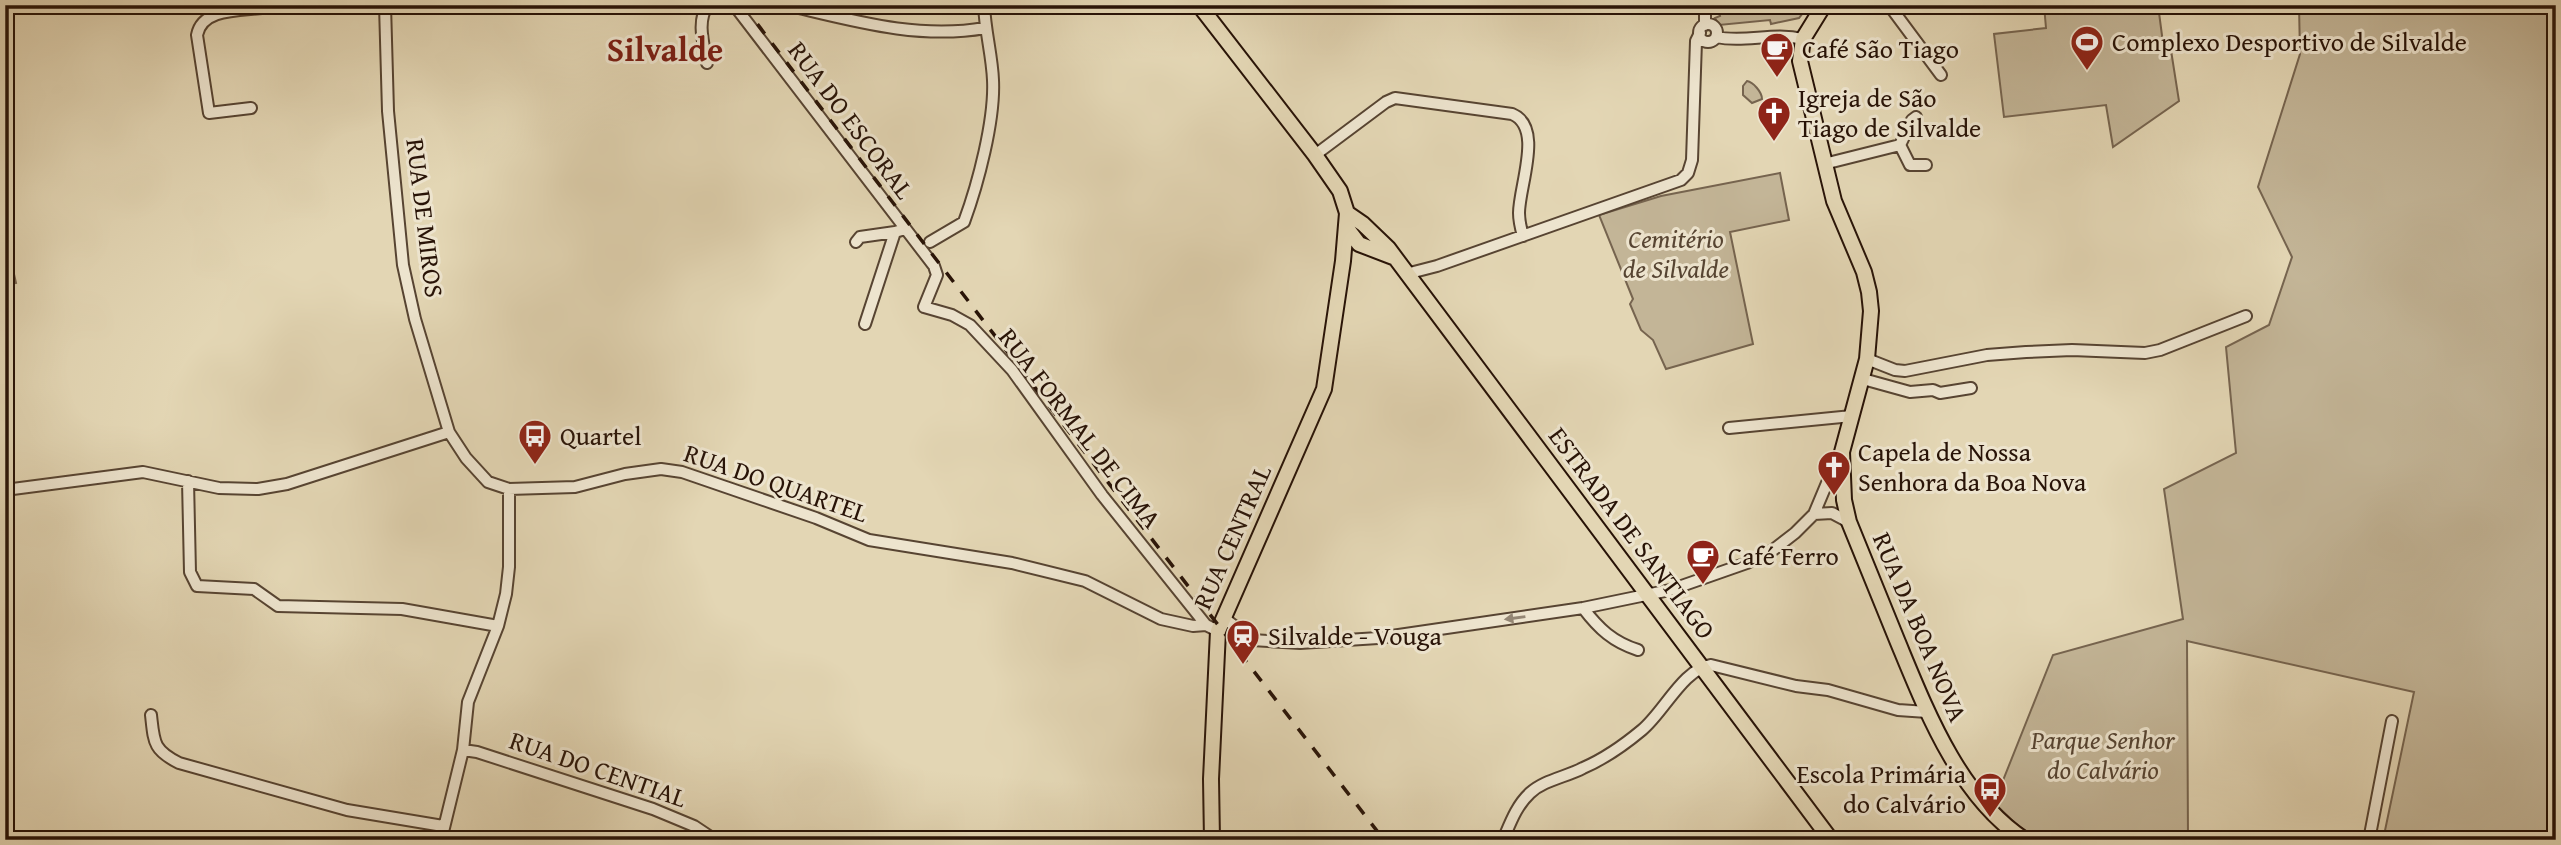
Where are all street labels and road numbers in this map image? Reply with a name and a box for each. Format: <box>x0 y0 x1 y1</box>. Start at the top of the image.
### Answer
street label: RUA DO ESCORAL <box>779 33 924 207</box>
street label: RUA DE MIROS <box>396 136 455 300</box>
street label: RUA FORMAL DE CIMA <box>990 319 1171 536</box>
street label: ESTRADA DE SANTIAGO <box>1540 418 1725 647</box>
street label: RUA DO QUARTEL <box>679 433 874 532</box>
street label: RUA CENTRAL <box>1182 458 1281 615</box>
street label: RUA DA BOA NOVA <box>1863 526 1978 728</box>
street label: RUA DO CENTIAL <box>504 720 692 817</box>

